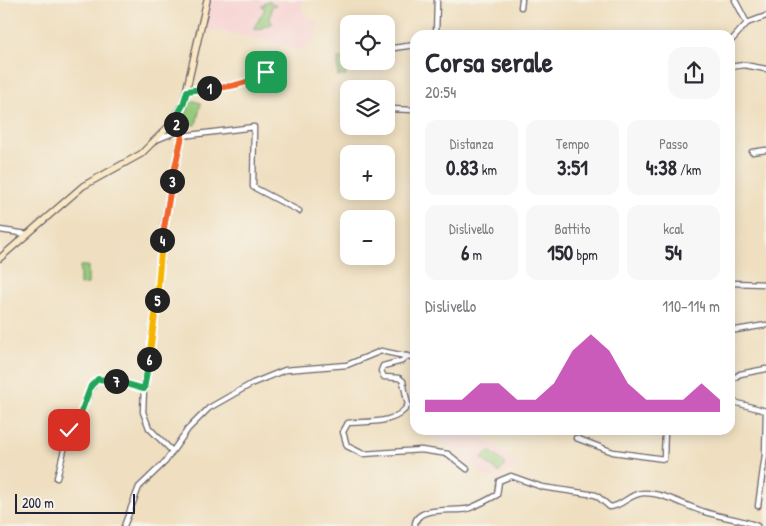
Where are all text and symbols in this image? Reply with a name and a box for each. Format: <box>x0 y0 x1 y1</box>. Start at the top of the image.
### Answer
map controls <box>340 15 395 265</box>
button: locate <box>340 15 395 70</box>
text: Corsa serale <box>425 43 553 81</box>
button: share <box>668 47 720 99</box>
pin <box>245 51 287 93</box>
icon: arrive <box>252 58 280 86</box>
pin: 1 <box>196 76 222 100</box>
text: 1 <box>207 79 212 98</box>
button: layers <box>340 80 395 135</box>
text: 20:54 <box>425 81 456 103</box>
pin: 2 <box>164 112 188 136</box>
text: 2 <box>173 115 180 134</box>
text: Distanza <box>450 134 493 153</box>
text: Tempo <box>556 134 589 153</box>
text: Passo <box>659 134 688 153</box>
button: + <box>340 145 395 200</box>
text: 0.83 <box>446 153 478 182</box>
text: 3:51 <box>557 153 588 182</box>
text: 4:38 <box>646 153 677 182</box>
text: km <box>478 160 497 179</box>
text: /km <box>677 160 701 179</box>
pin: 3 <box>160 168 184 194</box>
text: 3 <box>169 172 176 191</box>
button: − <box>340 210 395 265</box>
text: Dislivello <box>449 219 494 238</box>
text: Battito <box>555 219 590 238</box>
text: kcal <box>663 219 684 238</box>
pin: 4 <box>150 228 174 252</box>
text: 4 <box>160 231 165 250</box>
text: 6 <box>461 238 469 267</box>
text: 150 <box>547 238 573 267</box>
text: 54 <box>665 238 682 267</box>
text: m <box>469 245 482 264</box>
text: bpm <box>573 245 598 264</box>
pin: 5 <box>144 288 170 312</box>
text: 5 <box>155 291 160 310</box>
text: Dislivello <box>425 295 476 317</box>
text: 110–114 m <box>662 295 720 317</box>
pin: 6 <box>136 346 162 372</box>
text: 6 <box>147 350 152 369</box>
pin: 7 <box>104 368 128 394</box>
text: 7 <box>113 372 120 391</box>
pin <box>48 409 90 451</box>
icon: check <box>55 416 83 444</box>
scale bar <box>15 491 135 514</box>
text: 200 m <box>22 493 54 512</box>

